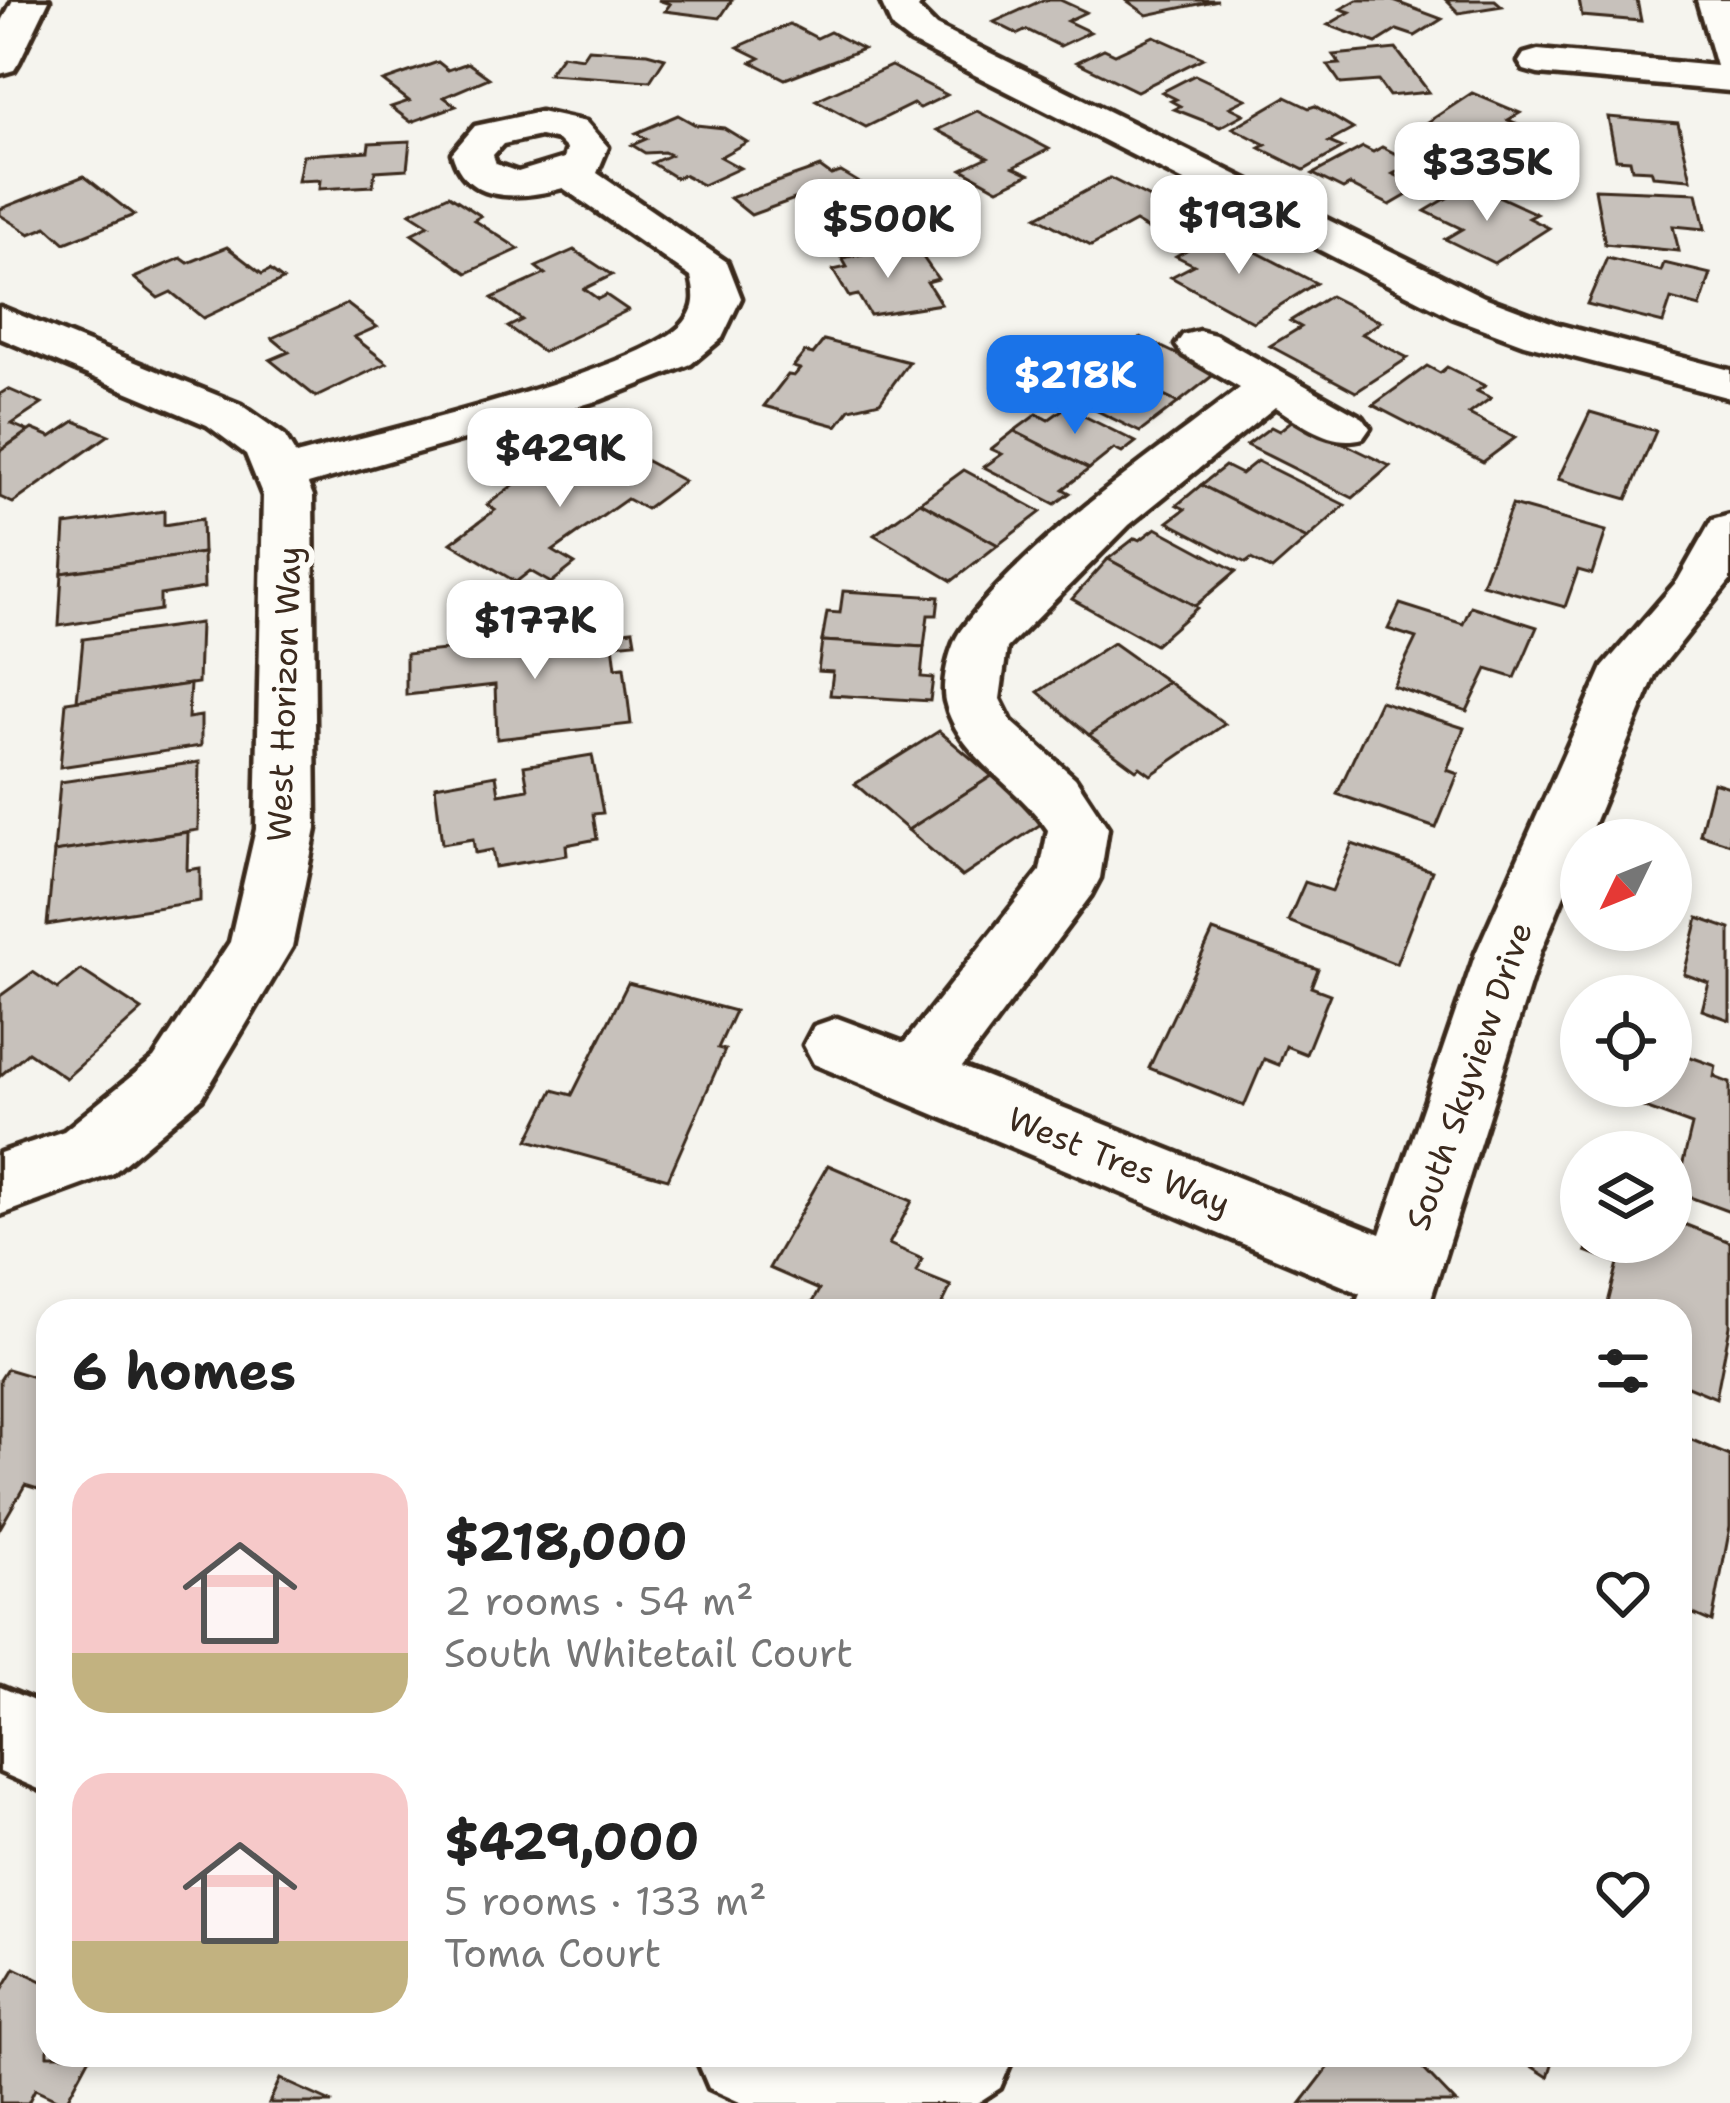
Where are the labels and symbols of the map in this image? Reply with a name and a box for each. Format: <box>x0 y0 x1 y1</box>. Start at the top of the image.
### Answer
pin: $335K <box>1403 122 1571 224</box>
pin: $193K <box>1155 175 1323 277</box>
pin: $500K <box>804 179 972 281</box>
pin: $218K <box>991 335 1159 437</box>
pin: $429K <box>476 408 644 510</box>
street label: West Horizon Way <box>256 545 312 843</box>
pin: $177K <box>451 580 619 682</box>
north arrow <box>1560 819 1692 951</box>
street label: South Skyview Drive <box>1395 916 1543 1236</box>
street label: West Tres Way <box>1001 1096 1237 1226</box>

